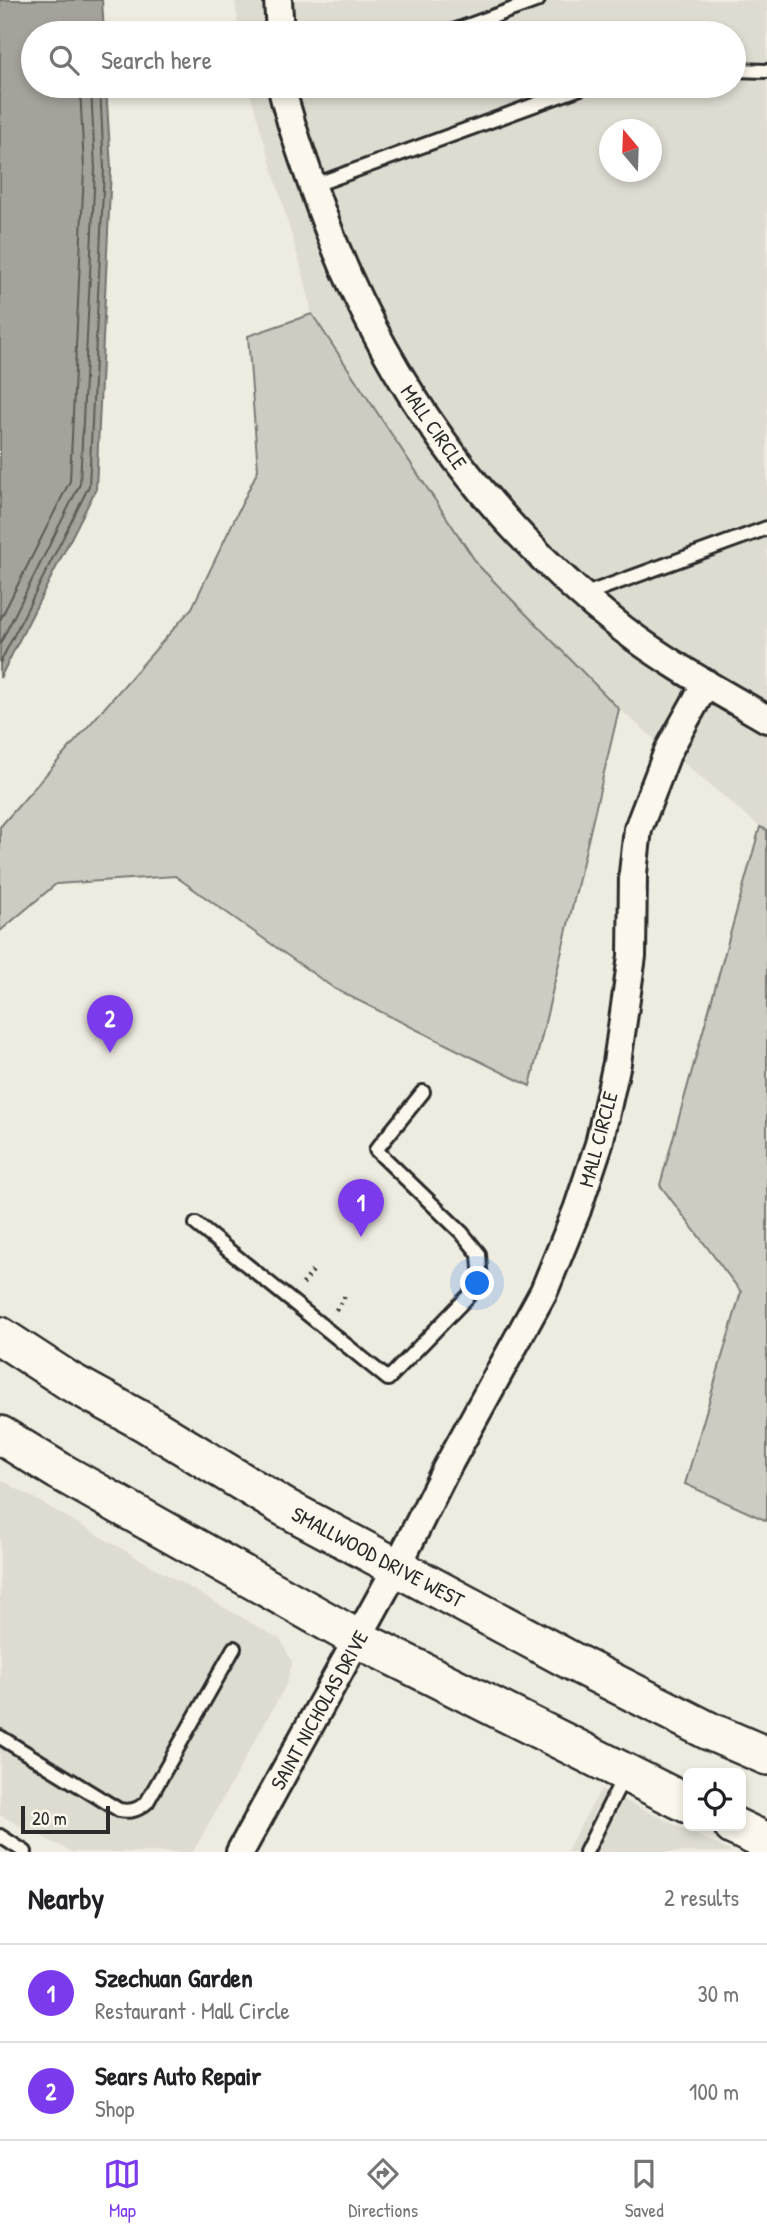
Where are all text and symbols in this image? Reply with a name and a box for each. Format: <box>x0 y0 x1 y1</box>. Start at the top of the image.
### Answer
search box <box>21 21 746 98</box>
icon: search <box>45 41 83 79</box>
text: Search here <box>101 42 212 77</box>
north arrow <box>599 119 662 182</box>
street label: MALL CIRCLE <box>394 379 474 475</box>
pin: 2 <box>87 995 133 1053</box>
street label: MALL CIRCLE <box>571 1088 625 1190</box>
pin: 1 <box>338 1179 384 1237</box>
your location <box>460 1266 494 1300</box>
street label: SMALLWOOD DRIVE WEST <box>287 1499 470 1615</box>
street label: SAINT NICHOLAS DRIVE <box>263 1625 375 1795</box>
map controls <box>683 1768 746 1831</box>
button: locate <box>683 1768 746 1831</box>
scale bar <box>21 1803 110 1835</box>
text: 20 m <box>32 1805 67 1831</box>
text: Nearby <box>28 1878 104 1918</box>
text: 2 results <box>664 1882 739 1913</box>
text: Szechuan Garden <box>95 1960 253 1995</box>
text: 1 <box>47 1978 55 2009</box>
text: 30 m <box>697 1978 739 2009</box>
text: Restaurant · Mall Circle <box>95 1995 290 2026</box>
text: Sears Auto Repair <box>95 2058 261 2093</box>
text: 2 <box>46 2076 56 2107</box>
text: 100 m <box>689 2076 739 2107</box>
text: Shop <box>95 2093 134 2124</box>
tab: Map <box>103 2155 141 2223</box>
tab: Directions <box>348 2155 418 2223</box>
tab: Saved <box>625 2155 664 2223</box>

